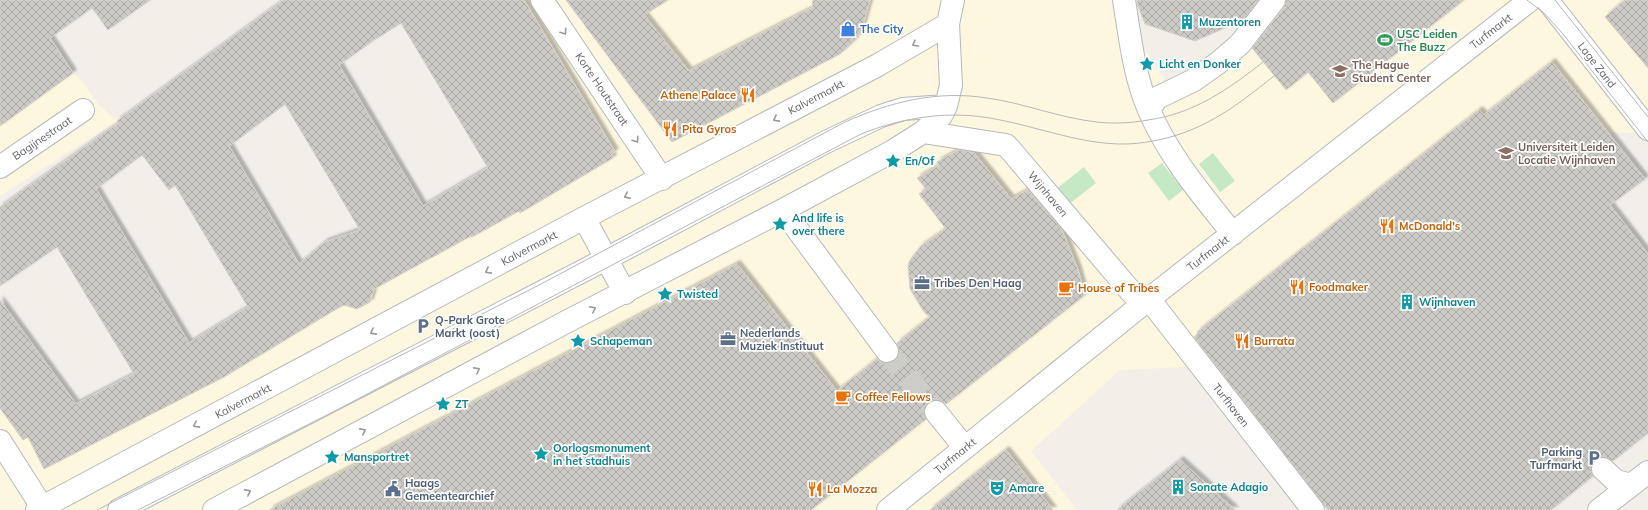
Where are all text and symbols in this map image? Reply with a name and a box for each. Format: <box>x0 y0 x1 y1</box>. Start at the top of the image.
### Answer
street label: Turfmarkt <box>1467 10 1515 52</box>
building icon: Muzentoren <box>1178 13 1196 31</box>
place label: Muzentoren <box>1199 15 1261 29</box>
shop icon: The City <box>839 20 857 38</box>
place label: The City <box>860 22 903 36</box>
place label: USC Leiden The Buzz <box>1397 27 1457 54</box>
one-way arrow <box>559 28 566 35</box>
sports icon: USC Leiden The Buzz <box>1376 31 1394 49</box>
one-way arrow <box>911 39 919 46</box>
street label: Lage Zand <box>1575 39 1619 91</box>
street label: Korte Houtstraat <box>572 50 632 128</box>
place icon: Licht en Donker <box>1138 55 1156 73</box>
place label: Licht en Donker <box>1159 57 1242 71</box>
place label: The Hague Student Center <box>1352 58 1431 85</box>
school or university icon: The Hague Student Center <box>1331 62 1349 80</box>
street label: Kalvermarkt <box>786 76 847 118</box>
restaurant icon: Athene Palace <box>739 86 757 104</box>
place label: Athene Palace <box>660 88 736 102</box>
street label: Bagijnestraat <box>10 113 74 163</box>
one-way arrow <box>772 114 780 122</box>
restaurant icon: Pita Gyros <box>661 120 679 138</box>
place label: Pita Gyros <box>682 122 737 136</box>
one-way arrow <box>631 136 638 143</box>
place label: Universiteit Leiden Locatie Wijnhaven <box>1518 140 1616 167</box>
school or university icon: Universiteit Leiden Locatie Wijnhaven <box>1497 144 1515 162</box>
place icon: En/Of <box>884 152 902 170</box>
place label: En/Of <box>905 154 935 168</box>
street label: Wijnhaven <box>1025 168 1071 220</box>
one-way arrow <box>624 191 632 199</box>
place label: And life is over there <box>792 211 845 238</box>
place icon: And life is over there <box>771 215 789 233</box>
restaurant icon: McDonald's <box>1378 217 1396 235</box>
place label: McDonald's <box>1399 219 1461 233</box>
street label: Kalvermarkt <box>499 227 560 269</box>
street label: Turfmarkt <box>1184 232 1232 274</box>
one-way arrow <box>485 266 492 273</box>
office icon: Tribes Den Haag <box>913 274 931 292</box>
place label: Tribes Den Haag <box>934 276 1022 290</box>
restaurant icon: Foodmaker <box>1288 278 1306 296</box>
cafe icon: House of Tribes <box>1057 279 1075 297</box>
place label: Foodmaker <box>1309 280 1369 294</box>
place label: House of Tribes <box>1078 281 1160 295</box>
place icon: Twisted <box>656 285 674 303</box>
place label: Twisted <box>677 287 718 301</box>
building icon: Wijnhaven <box>1398 293 1416 311</box>
place label: Wijnhaven <box>1419 295 1476 309</box>
one-way arrow <box>588 306 596 314</box>
place label: Q-Park Grote Markt (oost) <box>435 313 505 340</box>
parking icon: Q-Park Grote Markt (oost) <box>414 317 432 335</box>
place label: Nederlands Muziek Instituut <box>740 326 824 353</box>
one-way arrow <box>370 327 377 334</box>
office icon: Nederlands Muziek Instituut <box>719 330 737 348</box>
place icon: Schapeman <box>569 332 587 350</box>
restaurant icon: Burrata <box>1233 332 1251 350</box>
place label: Schapeman <box>590 334 652 348</box>
place label: Burrata <box>1254 334 1295 348</box>
one-way arrow <box>473 367 481 374</box>
street label: Kalvermarkt <box>213 380 274 422</box>
street label: Turfhaven <box>1210 380 1252 430</box>
cafe icon: Coffee Fellows <box>834 388 852 406</box>
place label: Coffee Fellows <box>855 390 931 404</box>
place icon: ZT <box>434 395 452 413</box>
place label: ZT <box>455 397 469 411</box>
one-way arrow <box>193 421 201 428</box>
one-way arrow <box>359 428 366 435</box>
street label: Turfmarkt <box>931 435 979 477</box>
place label: Oorlogsmonument in het stadhuis <box>553 441 651 468</box>
place icon: Oorlogsmonument in het stadhuis <box>532 445 550 463</box>
place label: Parking Turfmarkt <box>1530 445 1582 472</box>
place icon: Mansportret <box>323 448 341 466</box>
parking icon: Parking Turfmarkt <box>1585 449 1603 467</box>
place label: Mansportret <box>344 450 409 464</box>
place label: Haags Gemeentearchief <box>405 476 495 503</box>
building icon: Sonate Adagio <box>1169 478 1187 496</box>
theatre icon: Amare <box>988 479 1006 497</box>
public building icon: Haags Gemeentearchief <box>384 480 402 498</box>
restaurant icon: La Mozza <box>806 480 824 498</box>
place label: Sonate Adagio <box>1190 480 1269 494</box>
place label: Amare <box>1009 481 1044 495</box>
place label: La Mozza <box>827 482 878 496</box>
one-way arrow <box>244 489 251 496</box>

